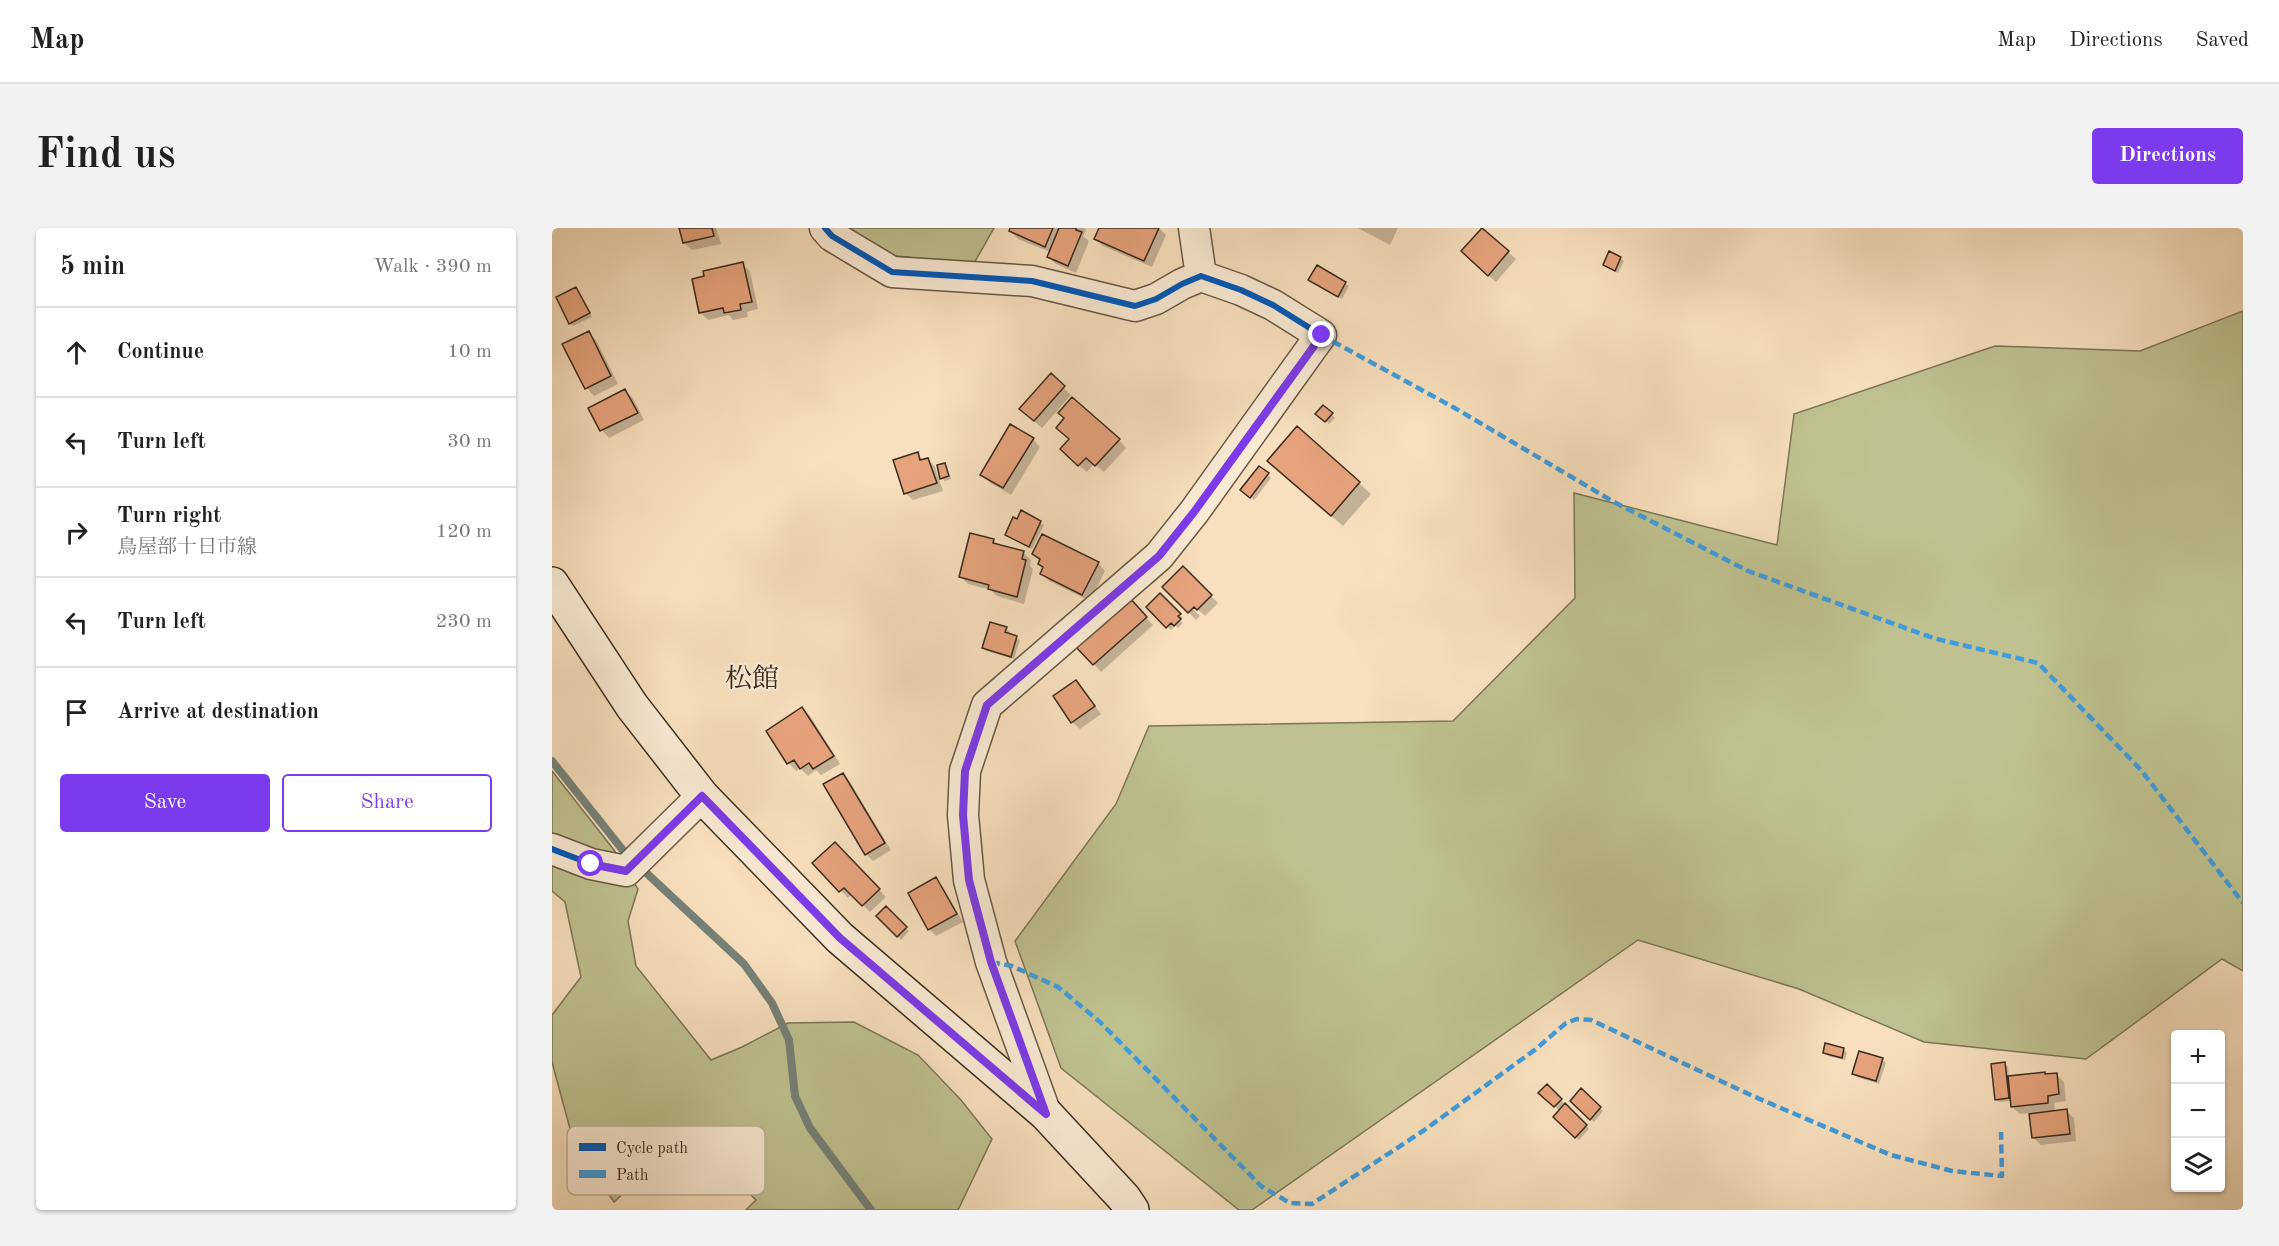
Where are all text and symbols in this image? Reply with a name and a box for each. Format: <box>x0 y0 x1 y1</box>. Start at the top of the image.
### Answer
text: Map <box>30 27 84 55</box>
text: Map <box>1997 30 2036 51</box>
text: Directions <box>2069 30 2163 51</box>
text: Saved <box>2196 30 2249 51</box>
button: Directions <box>2092 128 2243 184</box>
text: Find us <box>36 135 175 177</box>
text: 5 min <box>60 254 125 280</box>
text: Walk · 390 m <box>373 257 492 277</box>
route end <box>1308 321 1334 347</box>
icon: ahead <box>60 336 93 369</box>
text: Continue <box>117 341 204 363</box>
text: 10 m <box>447 342 492 362</box>
icon: left <box>60 426 93 459</box>
text: Turn left <box>117 431 206 453</box>
text: 30 m <box>447 432 492 452</box>
text: Turn right <box>117 505 221 527</box>
icon: right <box>60 516 93 549</box>
text: 120 m <box>436 522 492 542</box>
text: 鳥屋部十日市線 <box>117 538 257 558</box>
icon: left <box>60 606 93 639</box>
text: Turn left <box>117 611 206 633</box>
text: 230 m <box>436 612 492 632</box>
district label: 松館 <box>725 664 779 693</box>
icon: arrive <box>60 696 93 729</box>
text: Arrive at destination <box>117 701 319 723</box>
button: Save <box>60 774 270 832</box>
button: Share <box>282 774 492 832</box>
route start <box>577 850 603 876</box>
map controls <box>2171 1030 2225 1192</box>
button: + <box>2171 1030 2225 1084</box>
button: − <box>2171 1084 2225 1138</box>
legend <box>567 1126 765 1195</box>
button: layers <box>2171 1138 2225 1192</box>
text: Cycle path <box>616 1141 688 1157</box>
text: Path <box>616 1168 649 1184</box>

